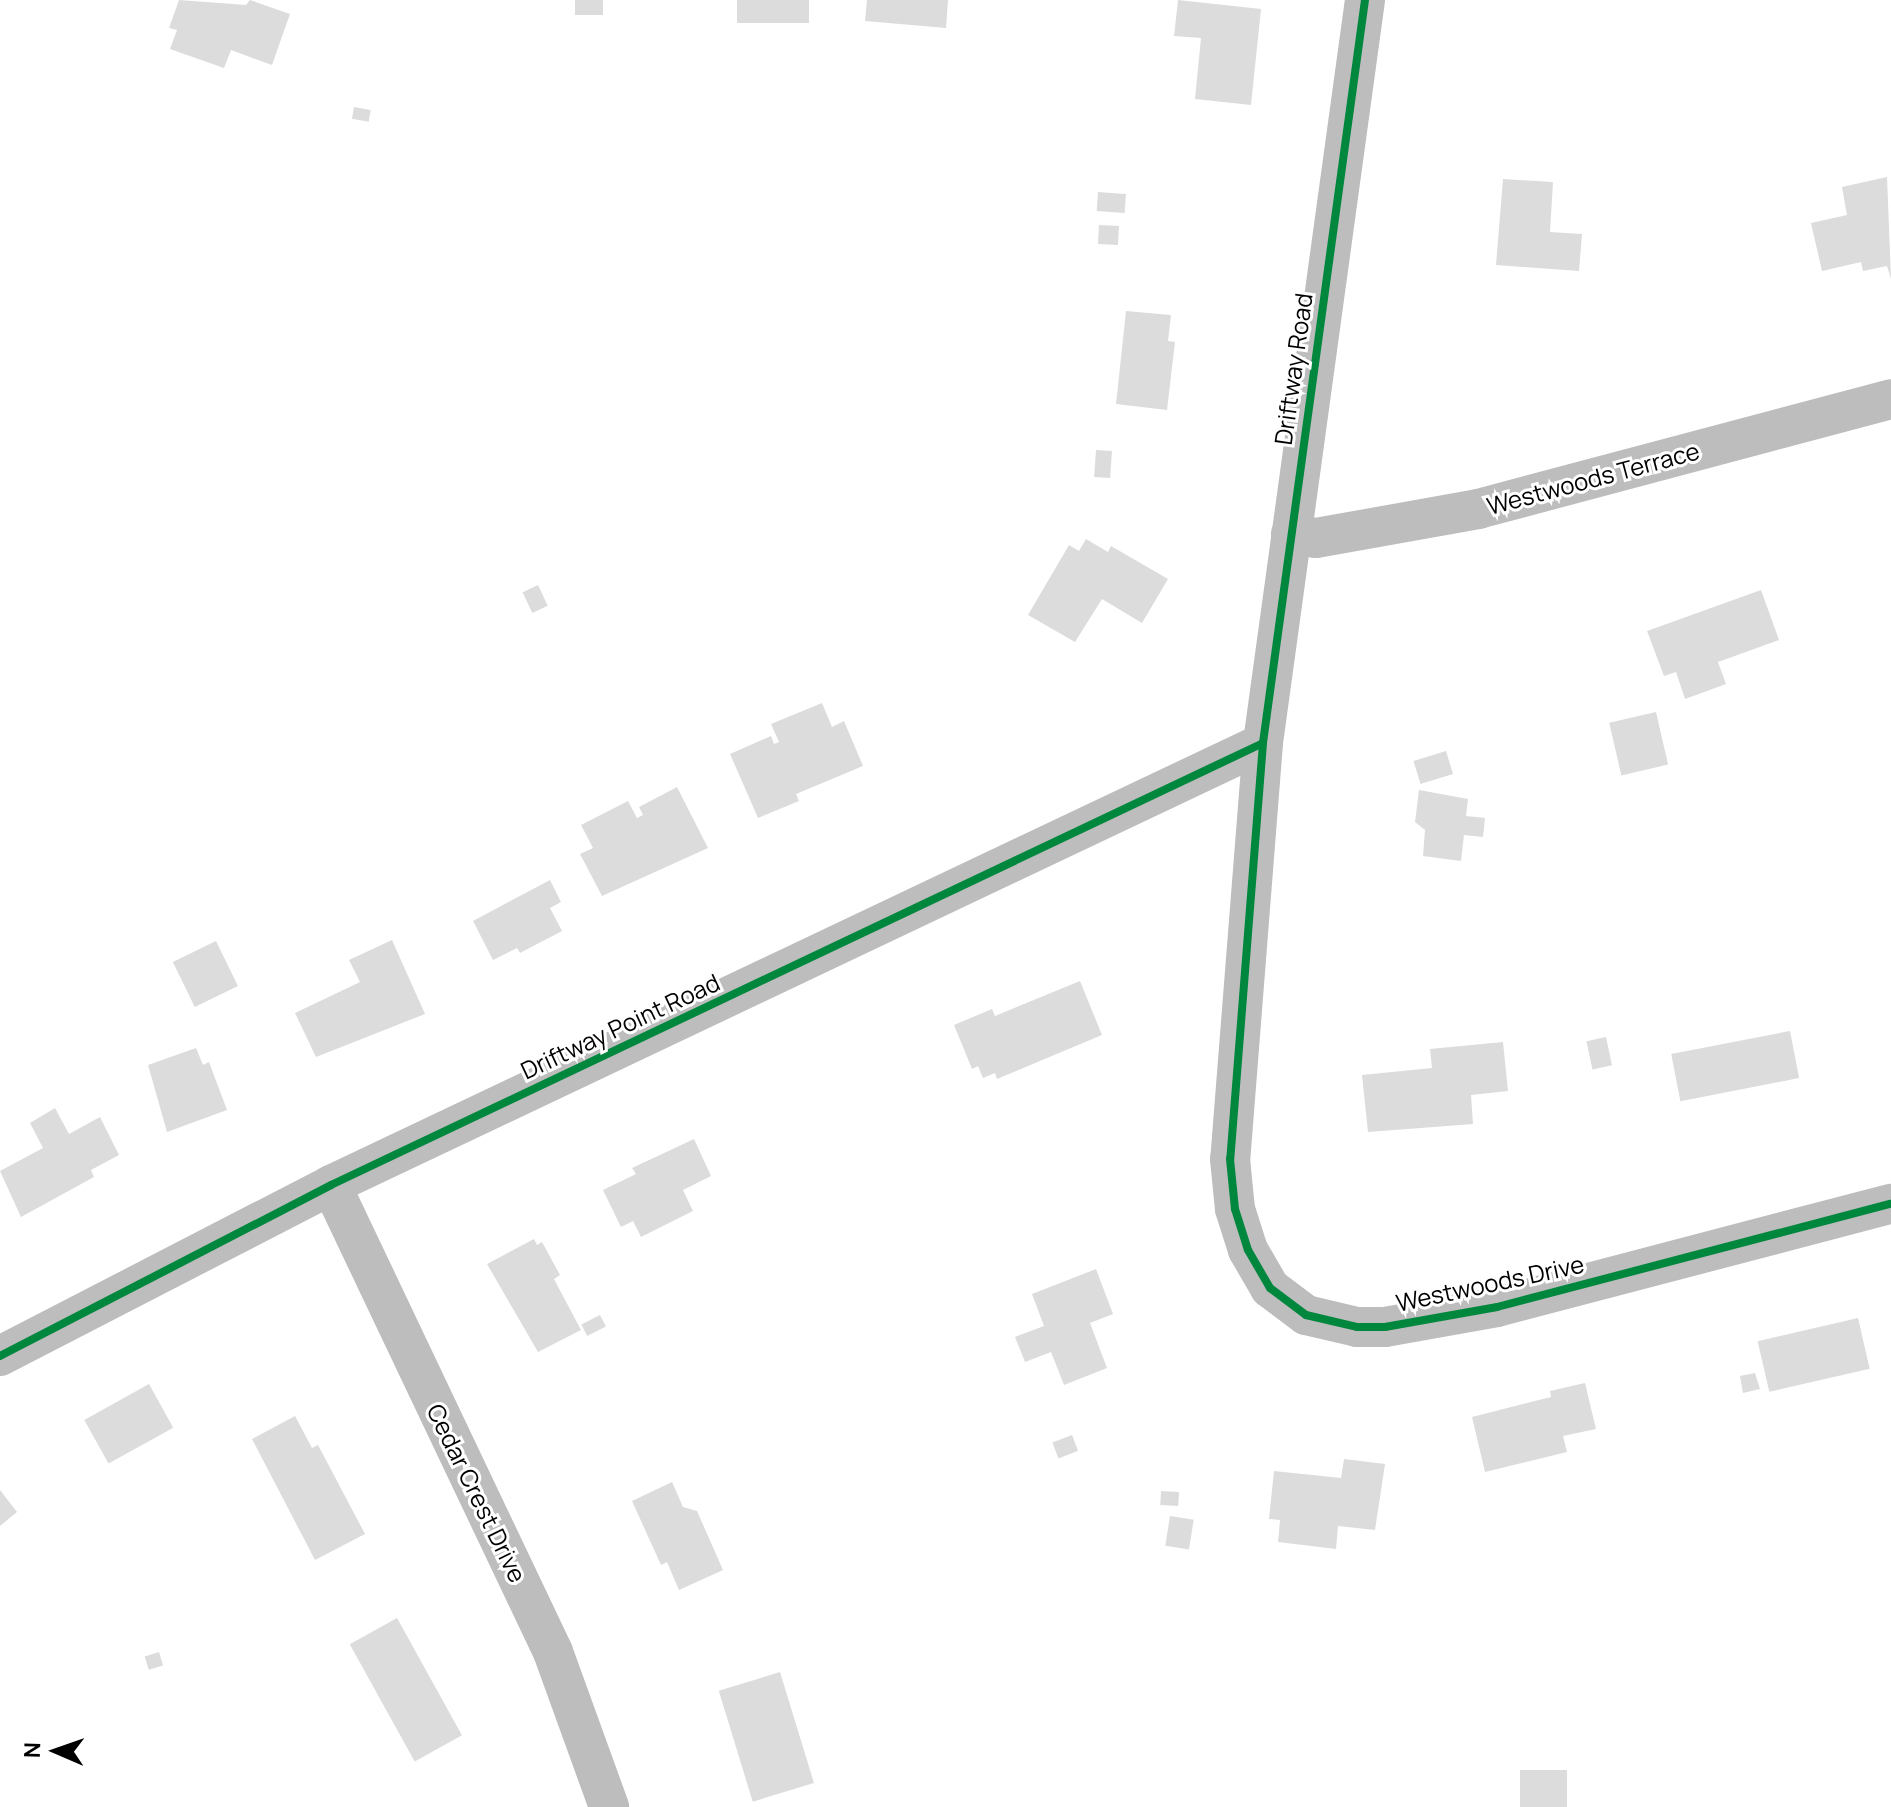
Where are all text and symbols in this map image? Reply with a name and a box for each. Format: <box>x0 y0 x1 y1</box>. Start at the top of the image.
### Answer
street label: Driftway Road <box>1268 291 1318 447</box>
street label: Westwoods Terrace <box>1484 436 1702 520</box>
street label: Driftway Point Road <box>516 967 724 1085</box>
street label: Westwoods Drive <box>1393 1249 1587 1317</box>
street label: Cedar Crest Drive <box>421 1399 533 1587</box>
north arrow <box>16 1711 96 1791</box>
text: N <box>17 1742 47 1759</box>

